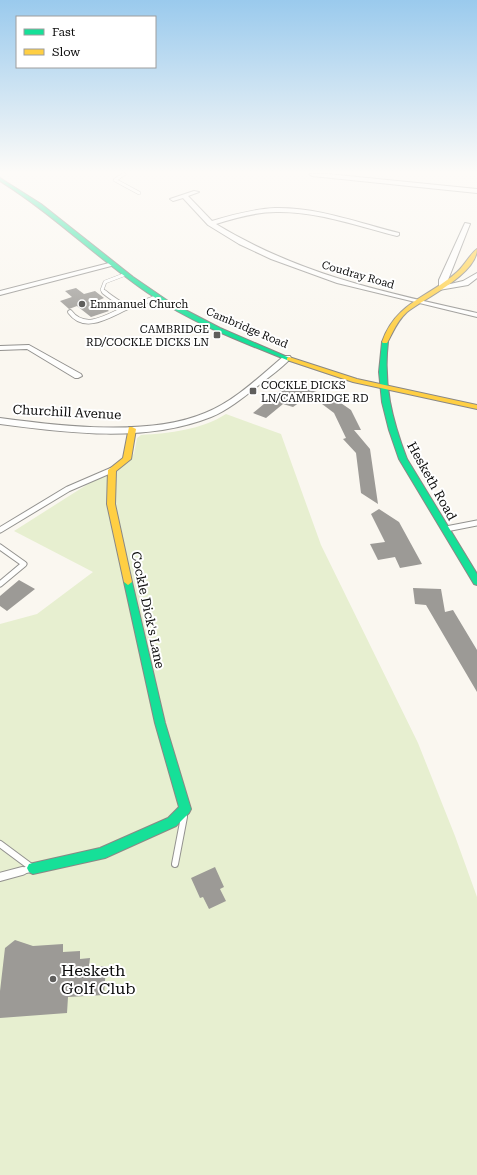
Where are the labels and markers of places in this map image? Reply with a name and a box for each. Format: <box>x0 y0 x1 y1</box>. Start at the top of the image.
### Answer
place label: Emmanuel Church <box>90 298 188 311</box>
marker: Emmanuel Church <box>77 299 87 309</box>
place label: CAMBRIDGE RD/COCKLE DICKS LN <box>86 323 209 349</box>
marker: CAMBRIDGE RD/COCKLE DICKS LN <box>212 330 222 340</box>
place label: COCKLE DICKS LN/CAMBRIDGE RD <box>261 379 368 405</box>
marker: COCKLE DICKS LN/CAMBRIDGE RD <box>248 386 258 396</box>
place label: Hesketh Golf Club <box>61 961 135 998</box>
marker: Hesketh Golf Club <box>48 974 58 984</box>

